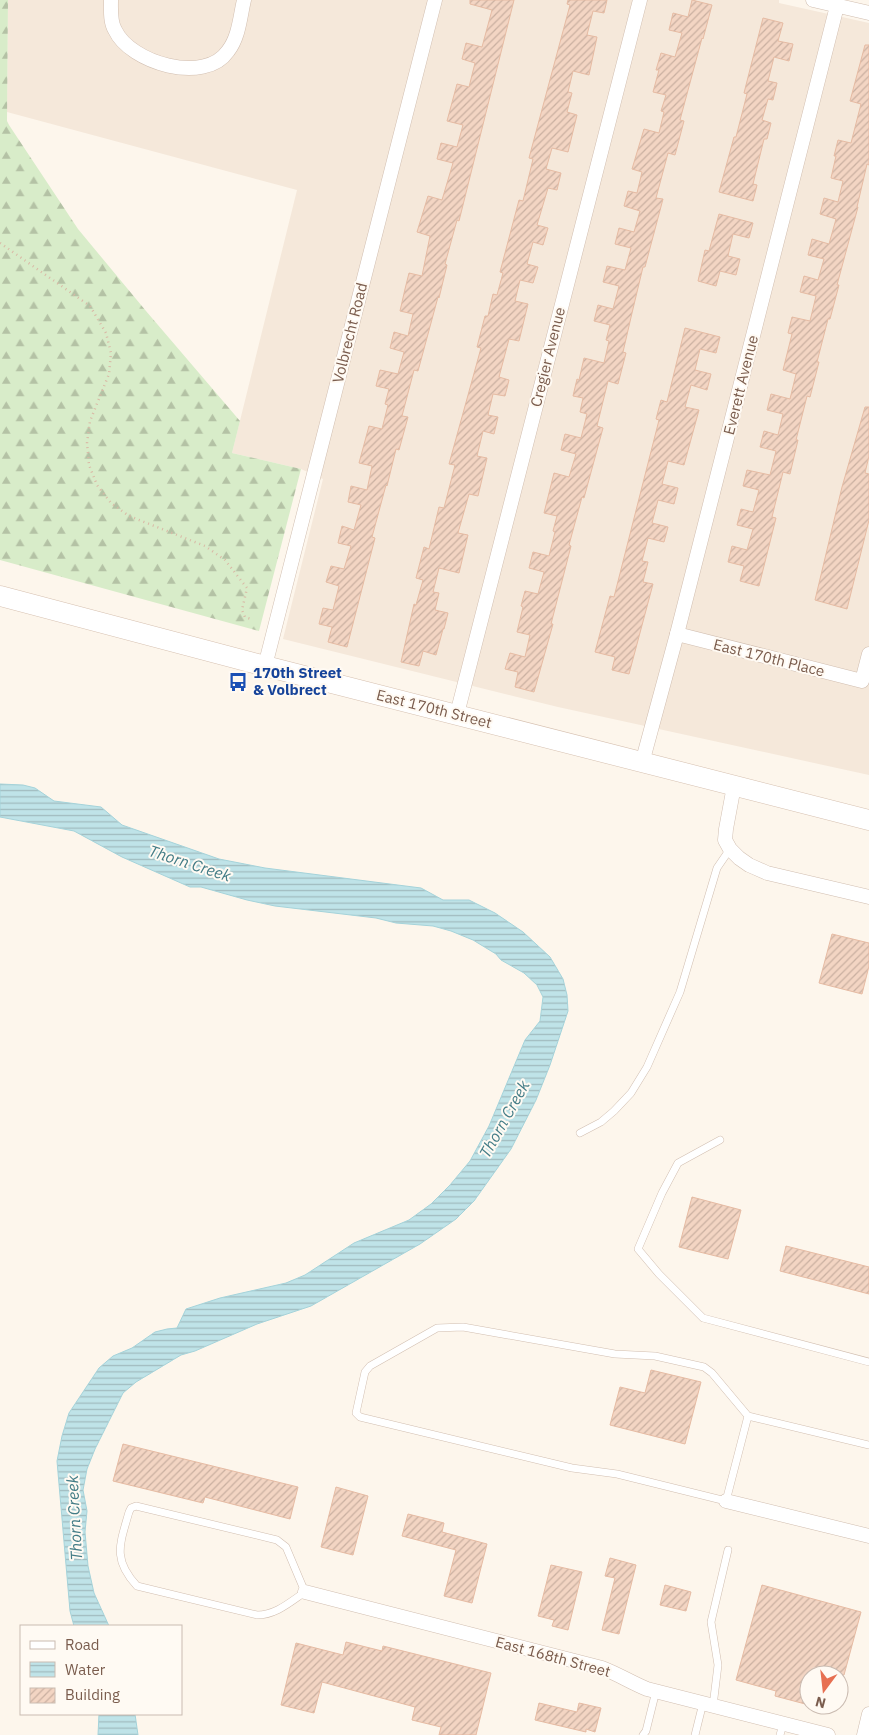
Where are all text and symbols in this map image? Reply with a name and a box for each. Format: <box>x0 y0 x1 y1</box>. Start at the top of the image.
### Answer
street label: Volbrecht Road <box>328 281 371 385</box>
street label: Cregier Avenue <box>526 305 569 409</box>
street label: Everett Avenue <box>719 333 762 437</box>
street label: East 170th Place <box>712 635 827 681</box>
place label: 170th Street & Volbrect <box>253 663 342 699</box>
bus stop icon: 170th Street & Volbrect <box>227 671 249 693</box>
street label: East 170th Street <box>374 685 494 732</box>
water label: Thorn Creek <box>146 840 234 886</box>
water label: Thorn Creek <box>475 1076 534 1161</box>
water label: Thorn Creek <box>62 1474 86 1561</box>
legend <box>20 1625 182 1715</box>
street label: East 168th Street <box>494 1632 613 1681</box>
text: Road <box>65 1635 100 1654</box>
text: Water <box>65 1660 106 1679</box>
north arrow <box>799 1665 849 1715</box>
text: Building <box>65 1685 120 1704</box>
text: N <box>813 1693 828 1713</box>

